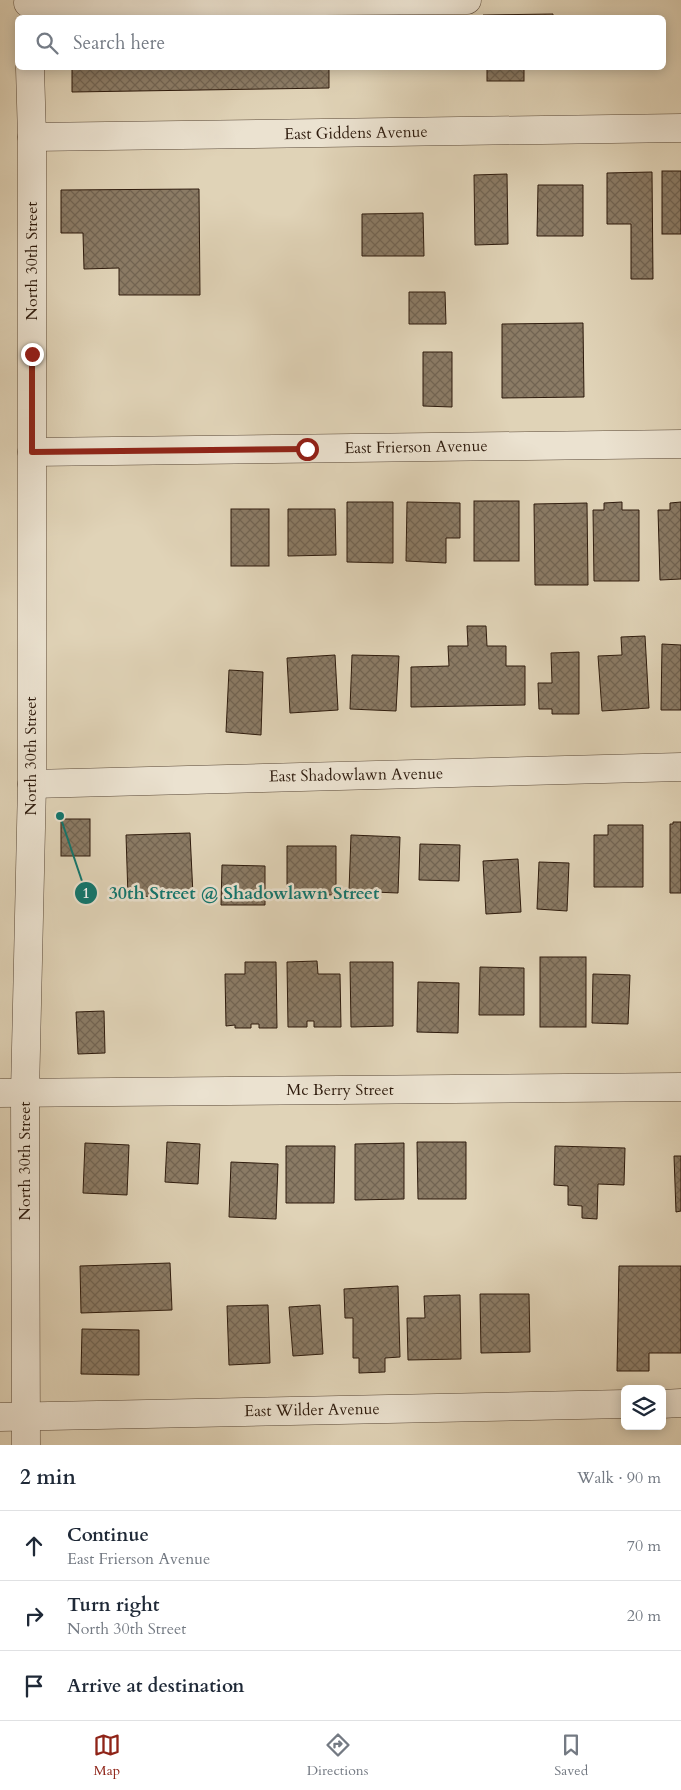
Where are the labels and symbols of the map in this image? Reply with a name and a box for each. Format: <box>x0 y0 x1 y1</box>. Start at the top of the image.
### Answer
street label: East Giddens Avenue <box>284 121 428 145</box>
street label: North 30th Street <box>21 201 43 321</box>
route end <box>21 343 44 366</box>
street label: East Frierson Avenue <box>344 435 488 459</box>
route start <box>296 438 319 461</box>
street label: North 30th Street <box>20 696 42 816</box>
street label: East Shadowlawn Avenue <box>269 762 443 788</box>
callout: 30th Street @ Shadowlawn Street <box>74 877 390 910</box>
text: 30th Street @ Shadowlawn Street <box>109 881 380 906</box>
text: 1 <box>82 883 90 903</box>
street label: Mc Berry Street <box>286 1079 394 1101</box>
street label: North 30th Street <box>14 1101 36 1221</box>
street label: East Wilder Avenue <box>244 1398 380 1422</box>

